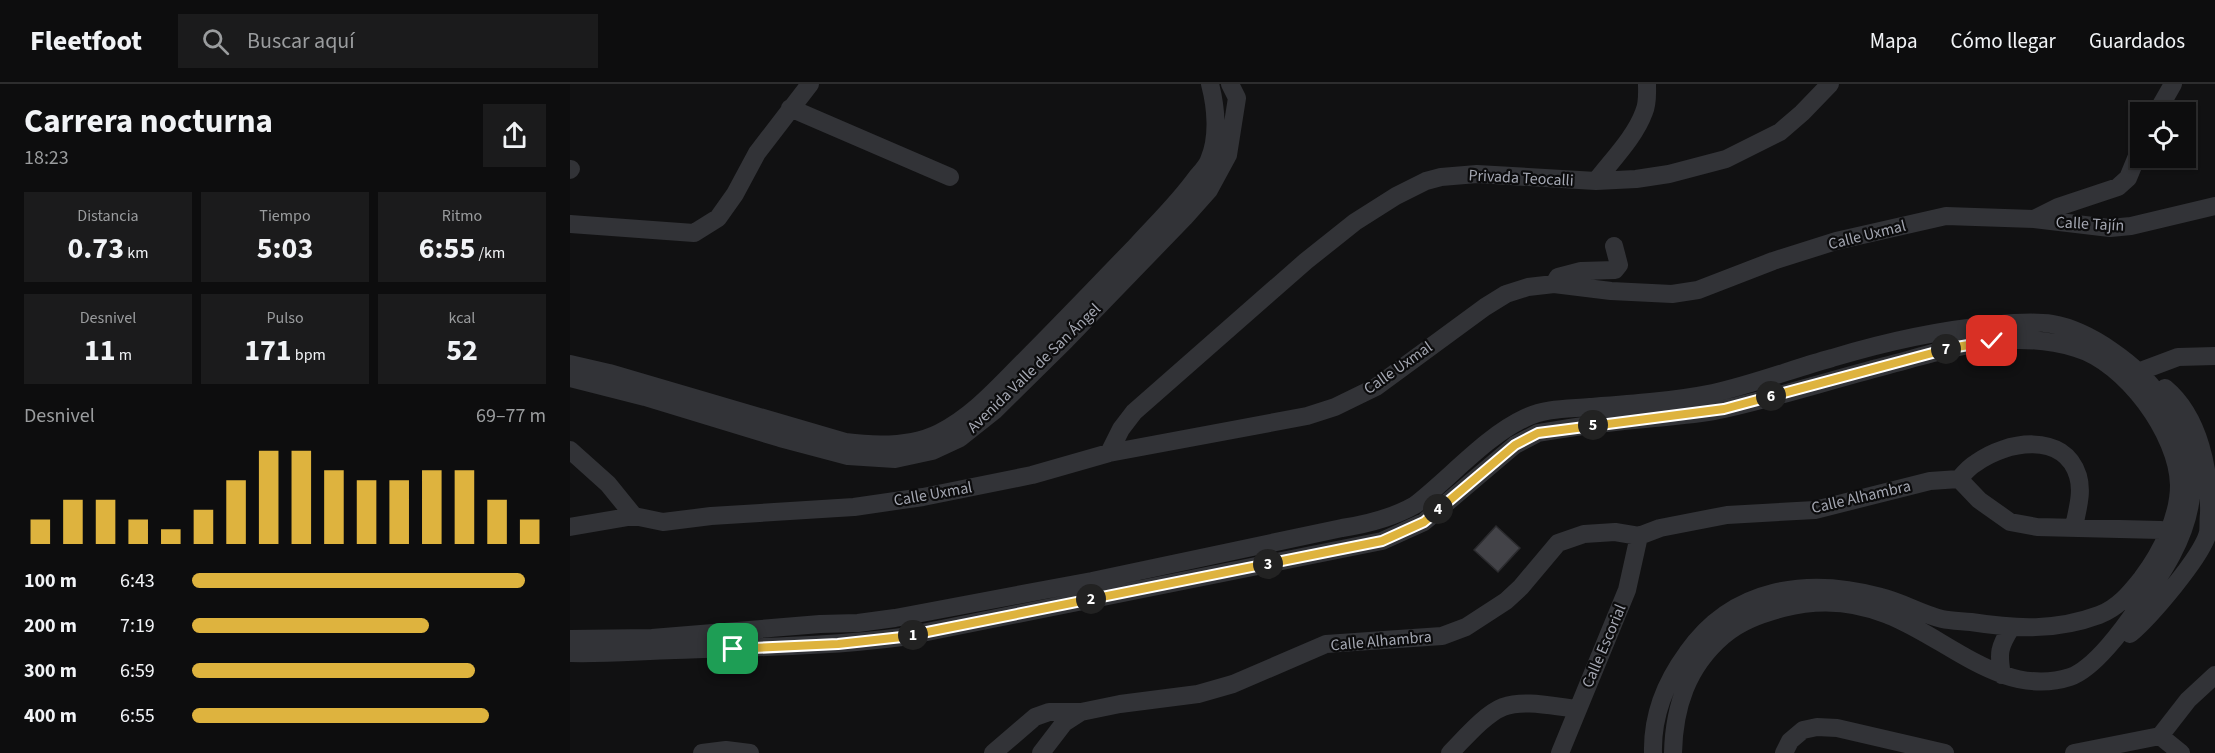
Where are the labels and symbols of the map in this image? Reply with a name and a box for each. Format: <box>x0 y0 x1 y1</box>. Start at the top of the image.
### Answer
street label: Privada Teocalli <box>1468 164 1574 192</box>
street label: Calle Tajín <box>2055 211 2125 237</box>
street label: Calle Uxmal <box>1826 215 1908 255</box>
street label: Avenida Valle de San Ángel <box>962 298 1106 438</box>
pin <box>1966 315 2017 366</box>
pin: 7 <box>1931 334 1961 364</box>
street label: Calle Uxmal <box>1359 336 1437 400</box>
pin: 6 <box>1756 381 1786 411</box>
pin: 5 <box>1578 410 1608 440</box>
street label: Calle Alhambra <box>1809 475 1913 519</box>
street label: Calle Uxmal <box>892 476 974 512</box>
pin: 4 <box>1423 494 1453 524</box>
pin: 3 <box>1253 549 1283 579</box>
pin: 2 <box>1076 584 1106 614</box>
street label: Calle Escorial <box>1577 601 1631 691</box>
pin: 1 <box>898 620 928 650</box>
pin <box>707 623 758 674</box>
street label: Calle Alhambra <box>1330 626 1432 656</box>

